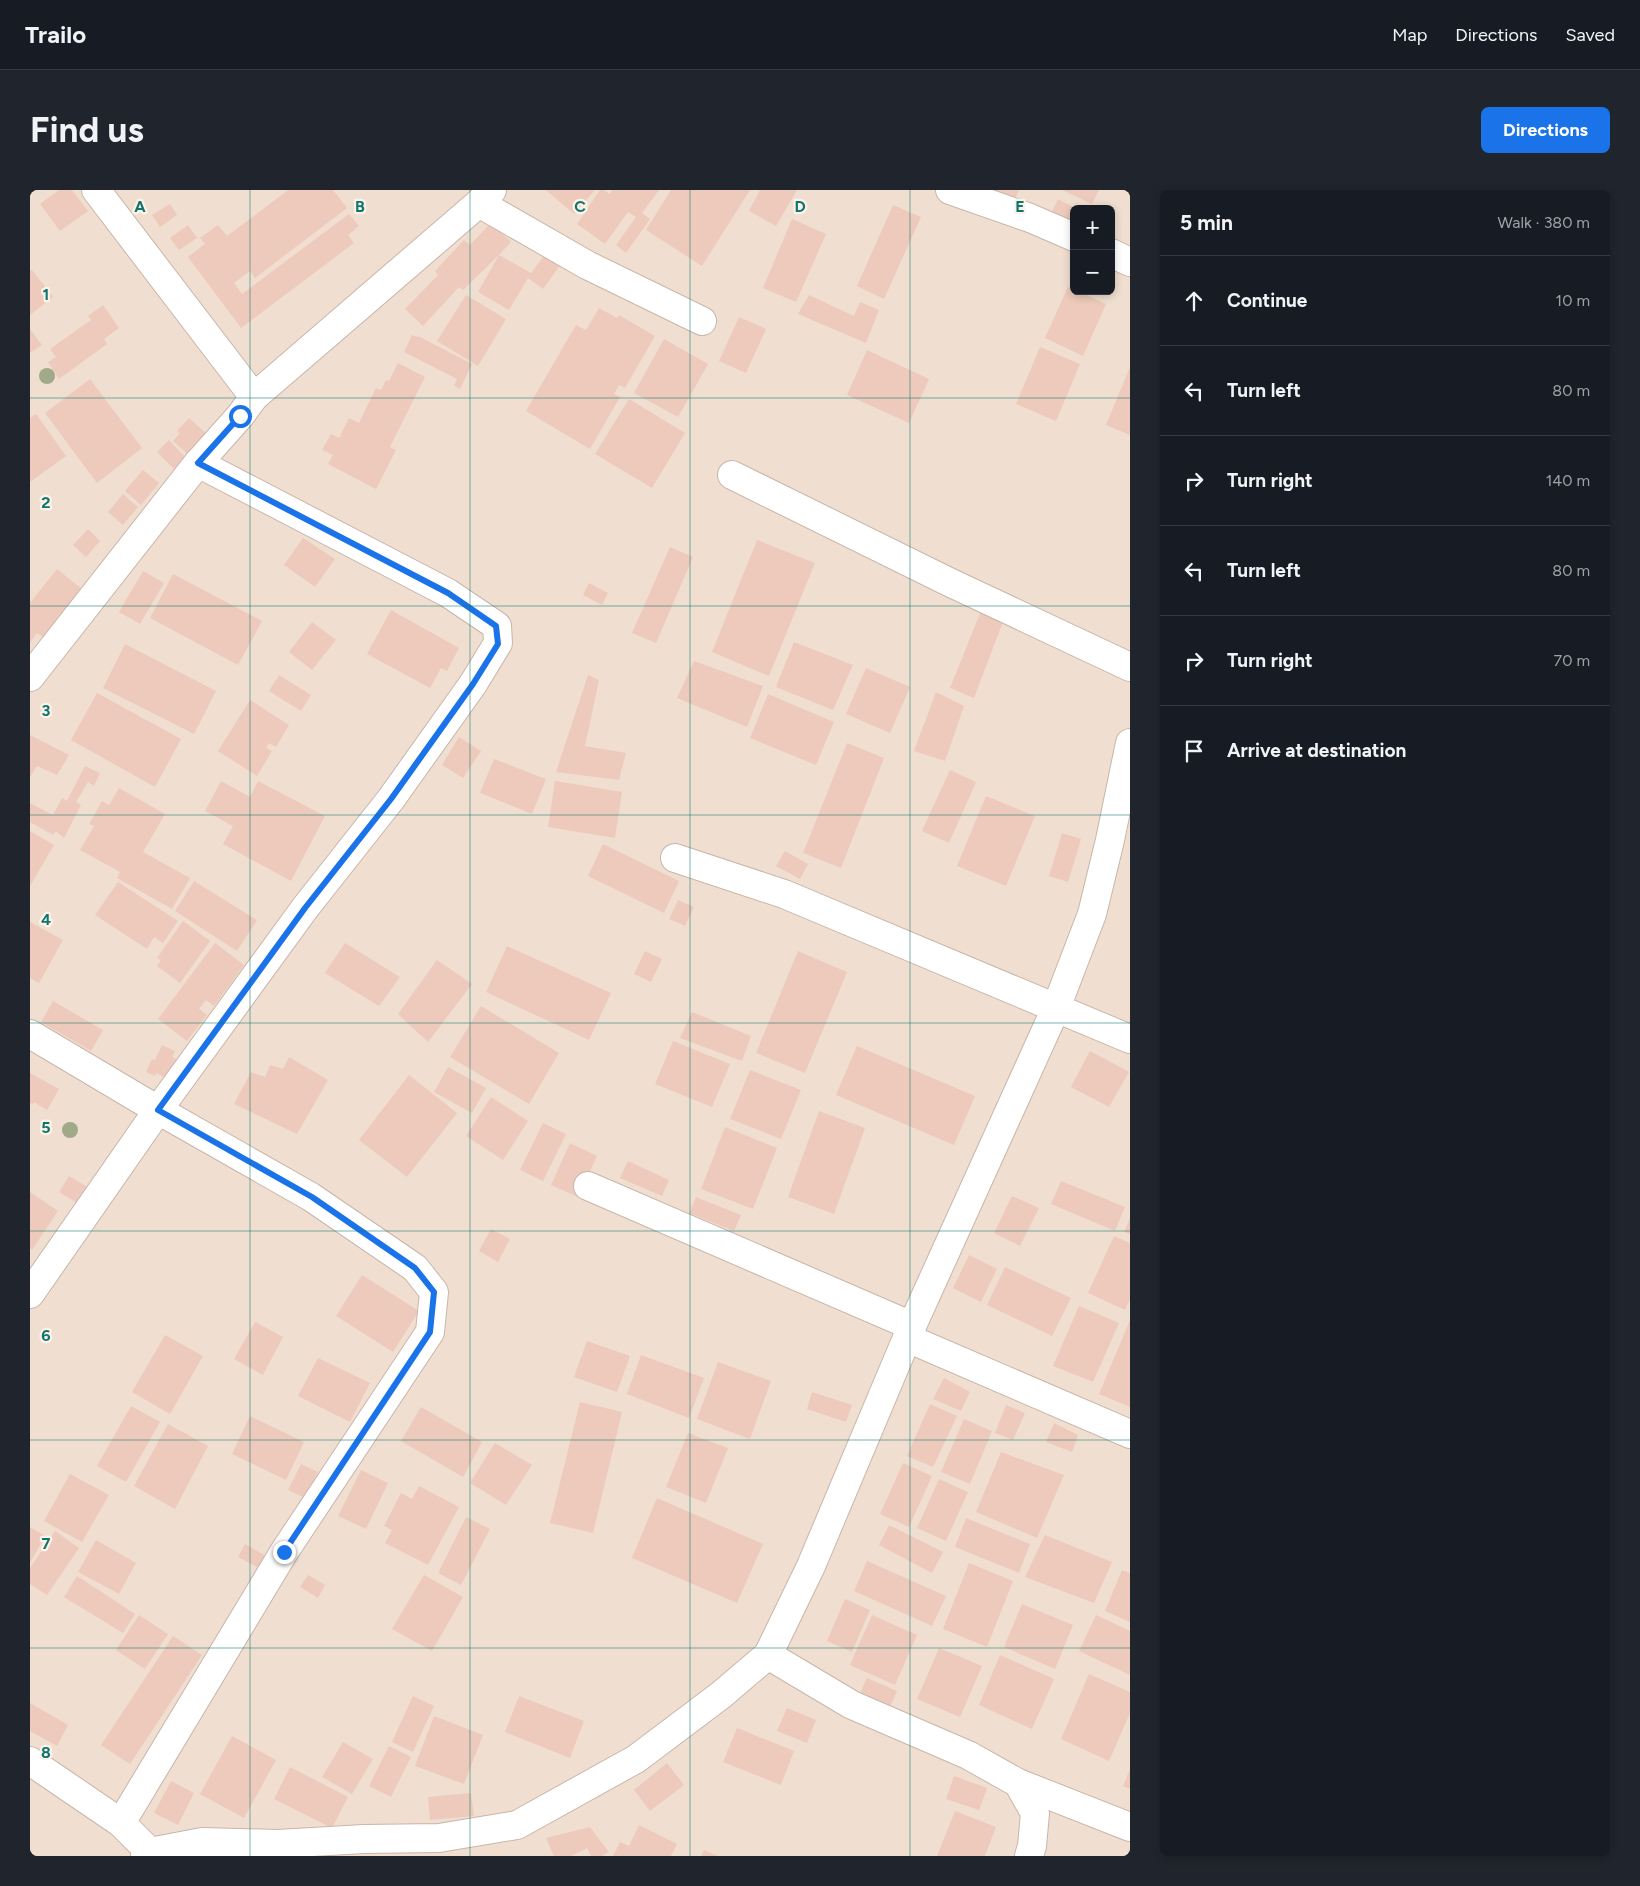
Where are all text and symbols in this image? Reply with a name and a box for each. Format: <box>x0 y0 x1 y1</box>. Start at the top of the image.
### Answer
text: Trailo <box>25 20 86 49</box>
text: Map <box>1392 24 1427 46</box>
text: Directions <box>1455 24 1537 46</box>
text: Saved <box>1565 24 1615 46</box>
button: Directions <box>1481 107 1610 153</box>
text: Find us <box>30 109 144 151</box>
text: A <box>134 197 146 216</box>
text: B <box>355 197 365 216</box>
text: C <box>574 197 586 216</box>
text: D <box>794 197 806 216</box>
text: E <box>1015 197 1025 216</box>
map controls <box>1070 205 1115 295</box>
button: + <box>1070 205 1115 250</box>
text: 5 min <box>1180 210 1233 235</box>
text: Walk · 380 m <box>1498 213 1590 232</box>
button: − <box>1070 250 1115 295</box>
text: 1 <box>43 285 49 304</box>
icon: ahead <box>1180 287 1208 315</box>
text: Continue <box>1227 289 1307 312</box>
text: 10 m <box>1556 291 1590 310</box>
icon: left <box>1180 377 1208 405</box>
text: Turn left <box>1227 379 1301 402</box>
text: 80 m <box>1552 381 1590 400</box>
route start <box>229 405 252 428</box>
icon: right <box>1180 467 1208 495</box>
text: Turn right <box>1227 469 1313 492</box>
text: 140 m <box>1546 471 1590 490</box>
text: 2 <box>41 493 51 512</box>
icon: left <box>1180 557 1208 585</box>
text: Turn left <box>1227 559 1301 582</box>
text: 80 m <box>1552 561 1590 580</box>
icon: right <box>1180 647 1208 675</box>
text: Turn right <box>1227 649 1313 672</box>
text: 70 m <box>1554 651 1590 670</box>
text: 3 <box>42 701 51 720</box>
icon: arrive <box>1180 737 1208 765</box>
text: Arrive at destination <box>1227 739 1406 762</box>
text: 4 <box>41 910 51 929</box>
text: 5 <box>41 1118 51 1137</box>
text: 6 <box>41 1326 51 1345</box>
text: 7 <box>42 1534 51 1553</box>
route end <box>273 1541 296 1564</box>
text: 8 <box>41 1743 51 1762</box>

